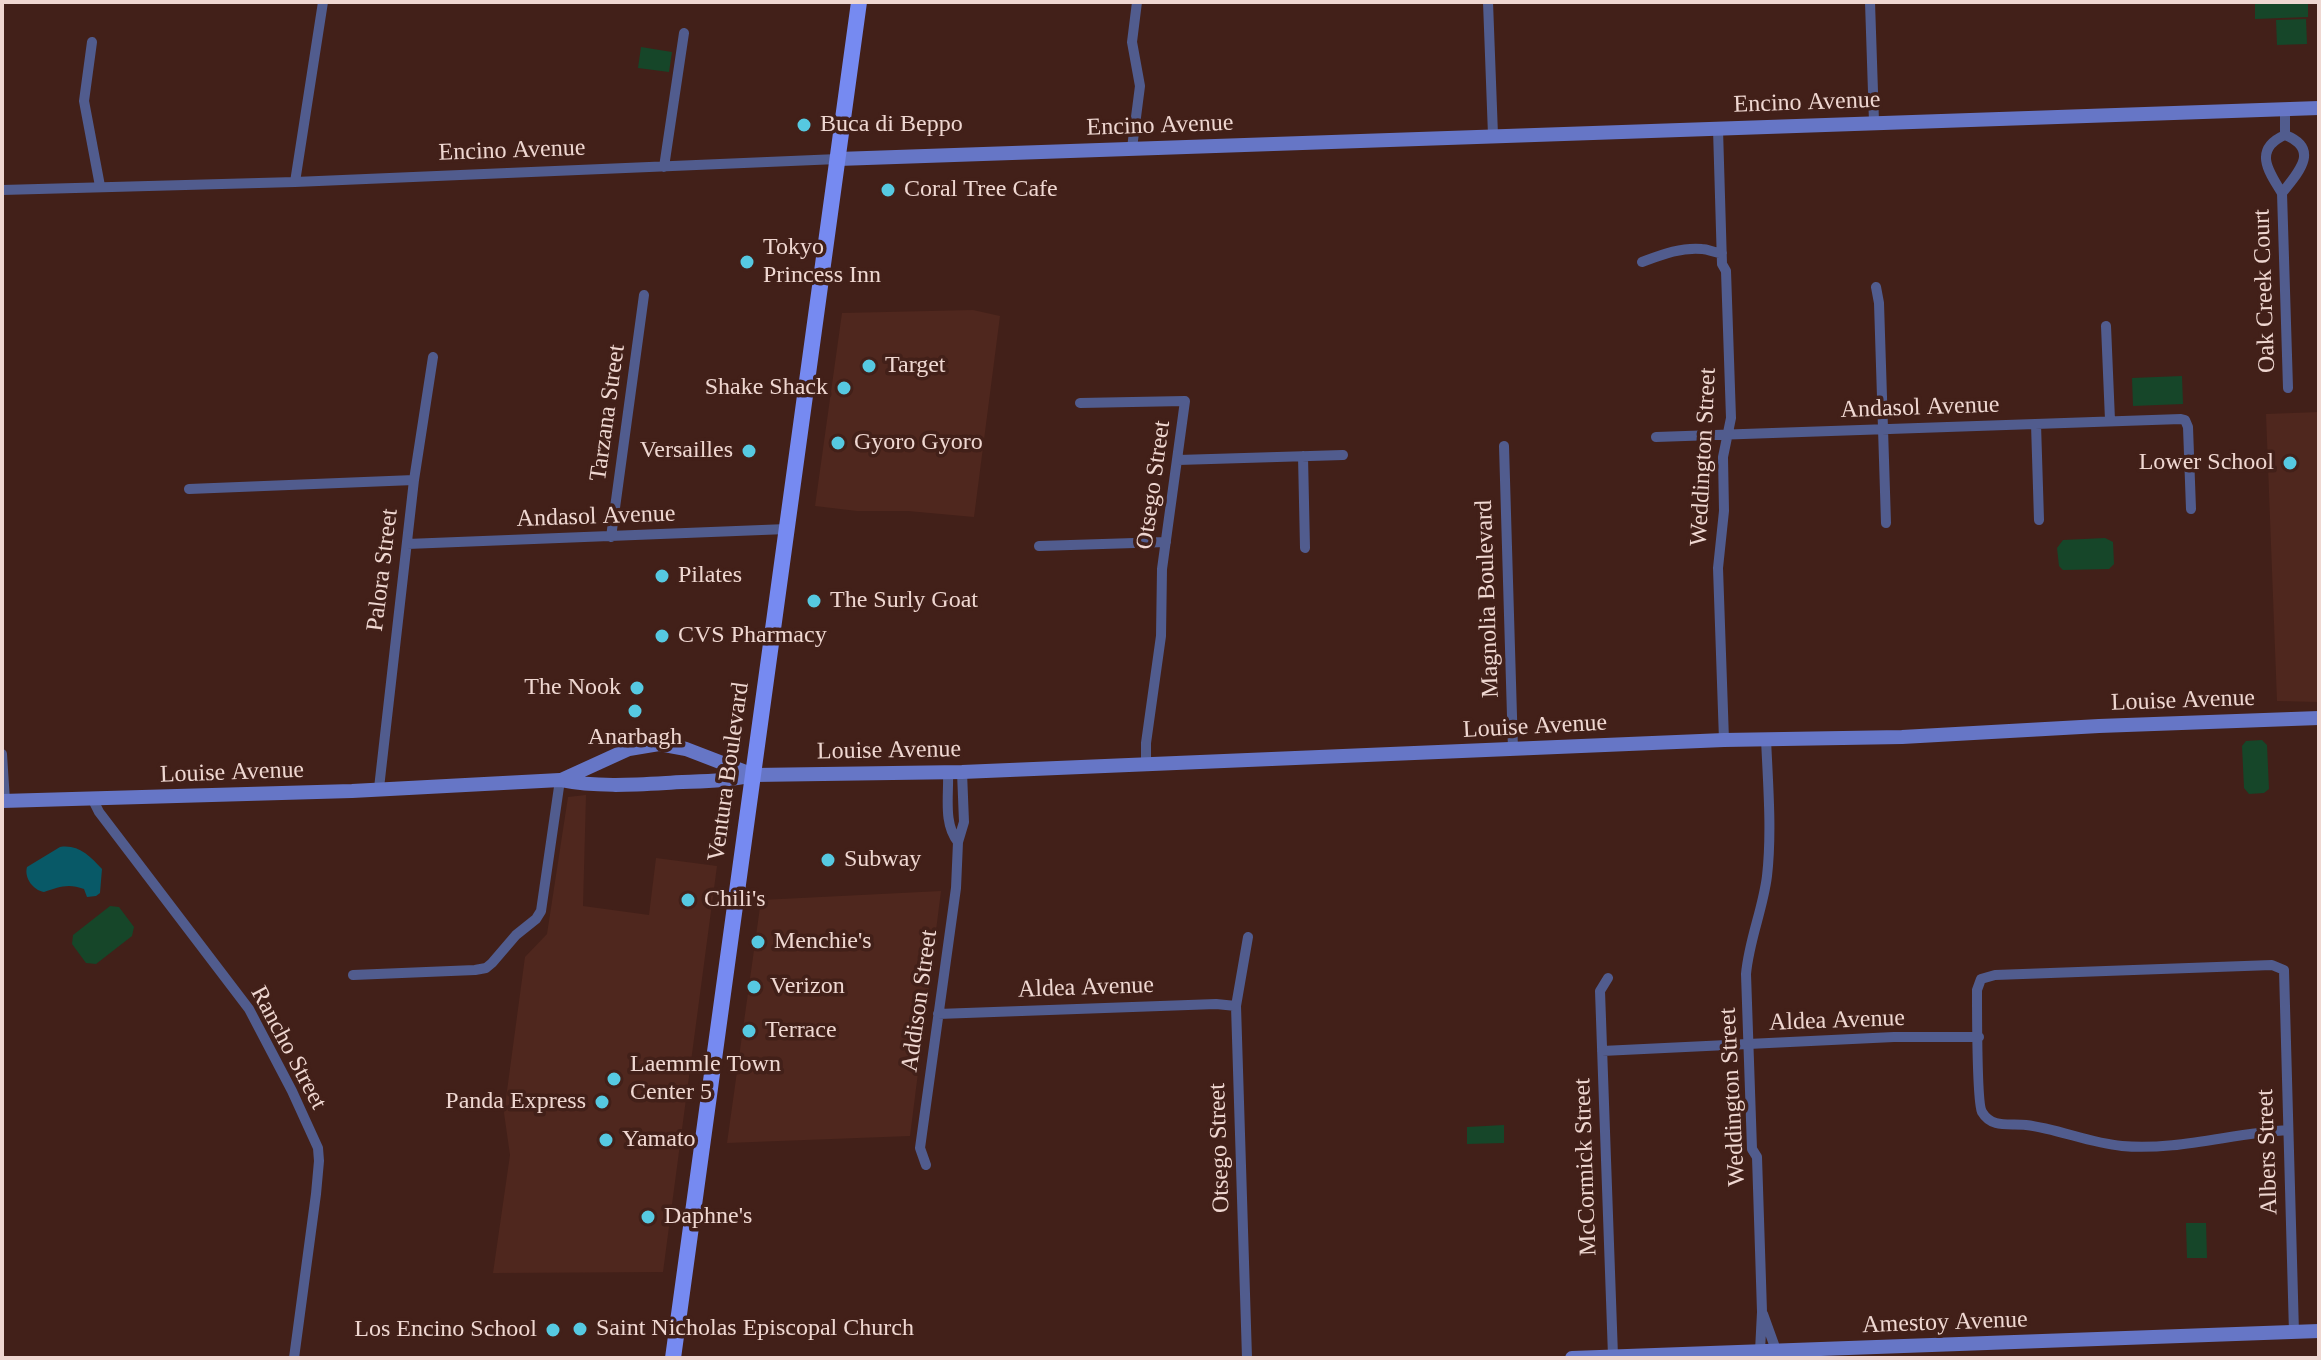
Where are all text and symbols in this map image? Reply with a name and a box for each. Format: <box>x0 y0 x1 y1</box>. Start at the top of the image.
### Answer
street label: Encino Avenue <box>1733 86 1881 120</box>
street label: Encino Avenue <box>1086 109 1234 143</box>
place label: Buca di Beppo <box>820 111 963 139</box>
marker: Buca di Beppo <box>795 116 813 134</box>
street label: Encino Avenue <box>438 134 586 168</box>
place label: Coral Tree Cafe <box>904 176 1058 204</box>
marker: Coral Tree Cafe <box>879 181 897 199</box>
street label: Oak Creek Court <box>2248 209 2282 373</box>
place label: Tokyo Princess Inn <box>763 234 881 290</box>
marker: Tokyo Princess Inn <box>738 253 756 271</box>
street label: Tarzana Street <box>584 343 632 483</box>
place label: Target <box>885 352 946 380</box>
marker: Target <box>860 357 878 375</box>
street label: Weddington Street <box>1685 367 1723 547</box>
place label: Shake Shack <box>705 374 828 402</box>
marker: Shake Shack <box>835 379 853 397</box>
street label: Andasol Avenue <box>1840 391 2000 425</box>
street label: Otsego Street <box>1131 419 1177 551</box>
place label: Gyoro Gyoro <box>854 429 983 457</box>
marker: Gyoro Gyoro <box>829 434 847 452</box>
place label: Versailles <box>640 437 733 465</box>
marker: Versailles <box>740 442 758 460</box>
place label: Lower School <box>2139 449 2274 477</box>
marker: Lower School <box>2281 454 2299 472</box>
street label: Andasol Avenue <box>516 500 676 534</box>
street label: Magnolia Boulevard <box>1470 500 1506 698</box>
street label: Palora Street <box>361 507 405 633</box>
place label: Pilates <box>678 562 742 590</box>
marker: Pilates <box>653 567 671 585</box>
place label: The Surly Goat <box>830 587 978 615</box>
marker: The Surly Goat <box>805 592 823 610</box>
place label: CVS Pharmacy <box>678 622 827 650</box>
marker: CVS Pharmacy <box>653 627 671 645</box>
place label: The Nook <box>524 674 621 702</box>
marker: The Nook <box>628 679 646 697</box>
street label: Ventura Boulevard <box>702 681 756 863</box>
street label: Louise Avenue <box>2110 684 2256 718</box>
marker: Anarbagh <box>626 702 644 720</box>
street label: Louise Avenue <box>1462 709 1608 745</box>
place label: Anarbagh <box>588 724 682 752</box>
street label: Louise Avenue <box>817 735 961 767</box>
street label: Louise Avenue <box>159 756 305 790</box>
place label: Subway <box>844 846 921 874</box>
marker: Subway <box>819 851 837 869</box>
place label: Chili's <box>704 886 766 914</box>
marker: Chili's <box>679 891 697 909</box>
place label: Menchie's <box>774 928 872 956</box>
street label: Addison Street <box>896 928 944 1074</box>
marker: Menchie's <box>749 933 767 951</box>
street label: Aldea Avenue <box>1017 971 1155 1005</box>
place label: Verizon <box>770 973 845 1001</box>
marker: Verizon <box>745 978 763 996</box>
street label: Rancho Street <box>244 982 332 1114</box>
street label: Aldea Avenue <box>1768 1004 1906 1038</box>
street label: Weddington Street <box>1714 1007 1752 1187</box>
place label: Terrace <box>765 1017 837 1045</box>
marker: Terrace <box>740 1022 758 1040</box>
place label: Laemmle Town Center 5 <box>630 1051 781 1107</box>
marker: Laemmle Town Center 5 <box>605 1070 623 1088</box>
street label: McCormick Street <box>1569 1078 1603 1256</box>
street label: Otsego Street <box>1203 1083 1237 1213</box>
place label: Panda Express <box>445 1088 586 1116</box>
street label: Albers Street <box>2251 1089 2285 1215</box>
marker: Panda Express <box>593 1093 611 1111</box>
place label: Yamato <box>622 1126 696 1154</box>
marker: Yamato <box>597 1131 615 1149</box>
place label: Daphne's <box>664 1203 752 1231</box>
marker: Daphne's <box>639 1208 657 1226</box>
street label: Amestoy Avenue <box>1862 1306 2028 1340</box>
place label: Saint Nicholas Episcopal Church <box>596 1315 914 1343</box>
place label: Los Encino School <box>354 1316 537 1344</box>
marker: Saint Nicholas Episcopal Church <box>571 1320 589 1338</box>
marker: Los Encino School <box>544 1321 562 1339</box>

